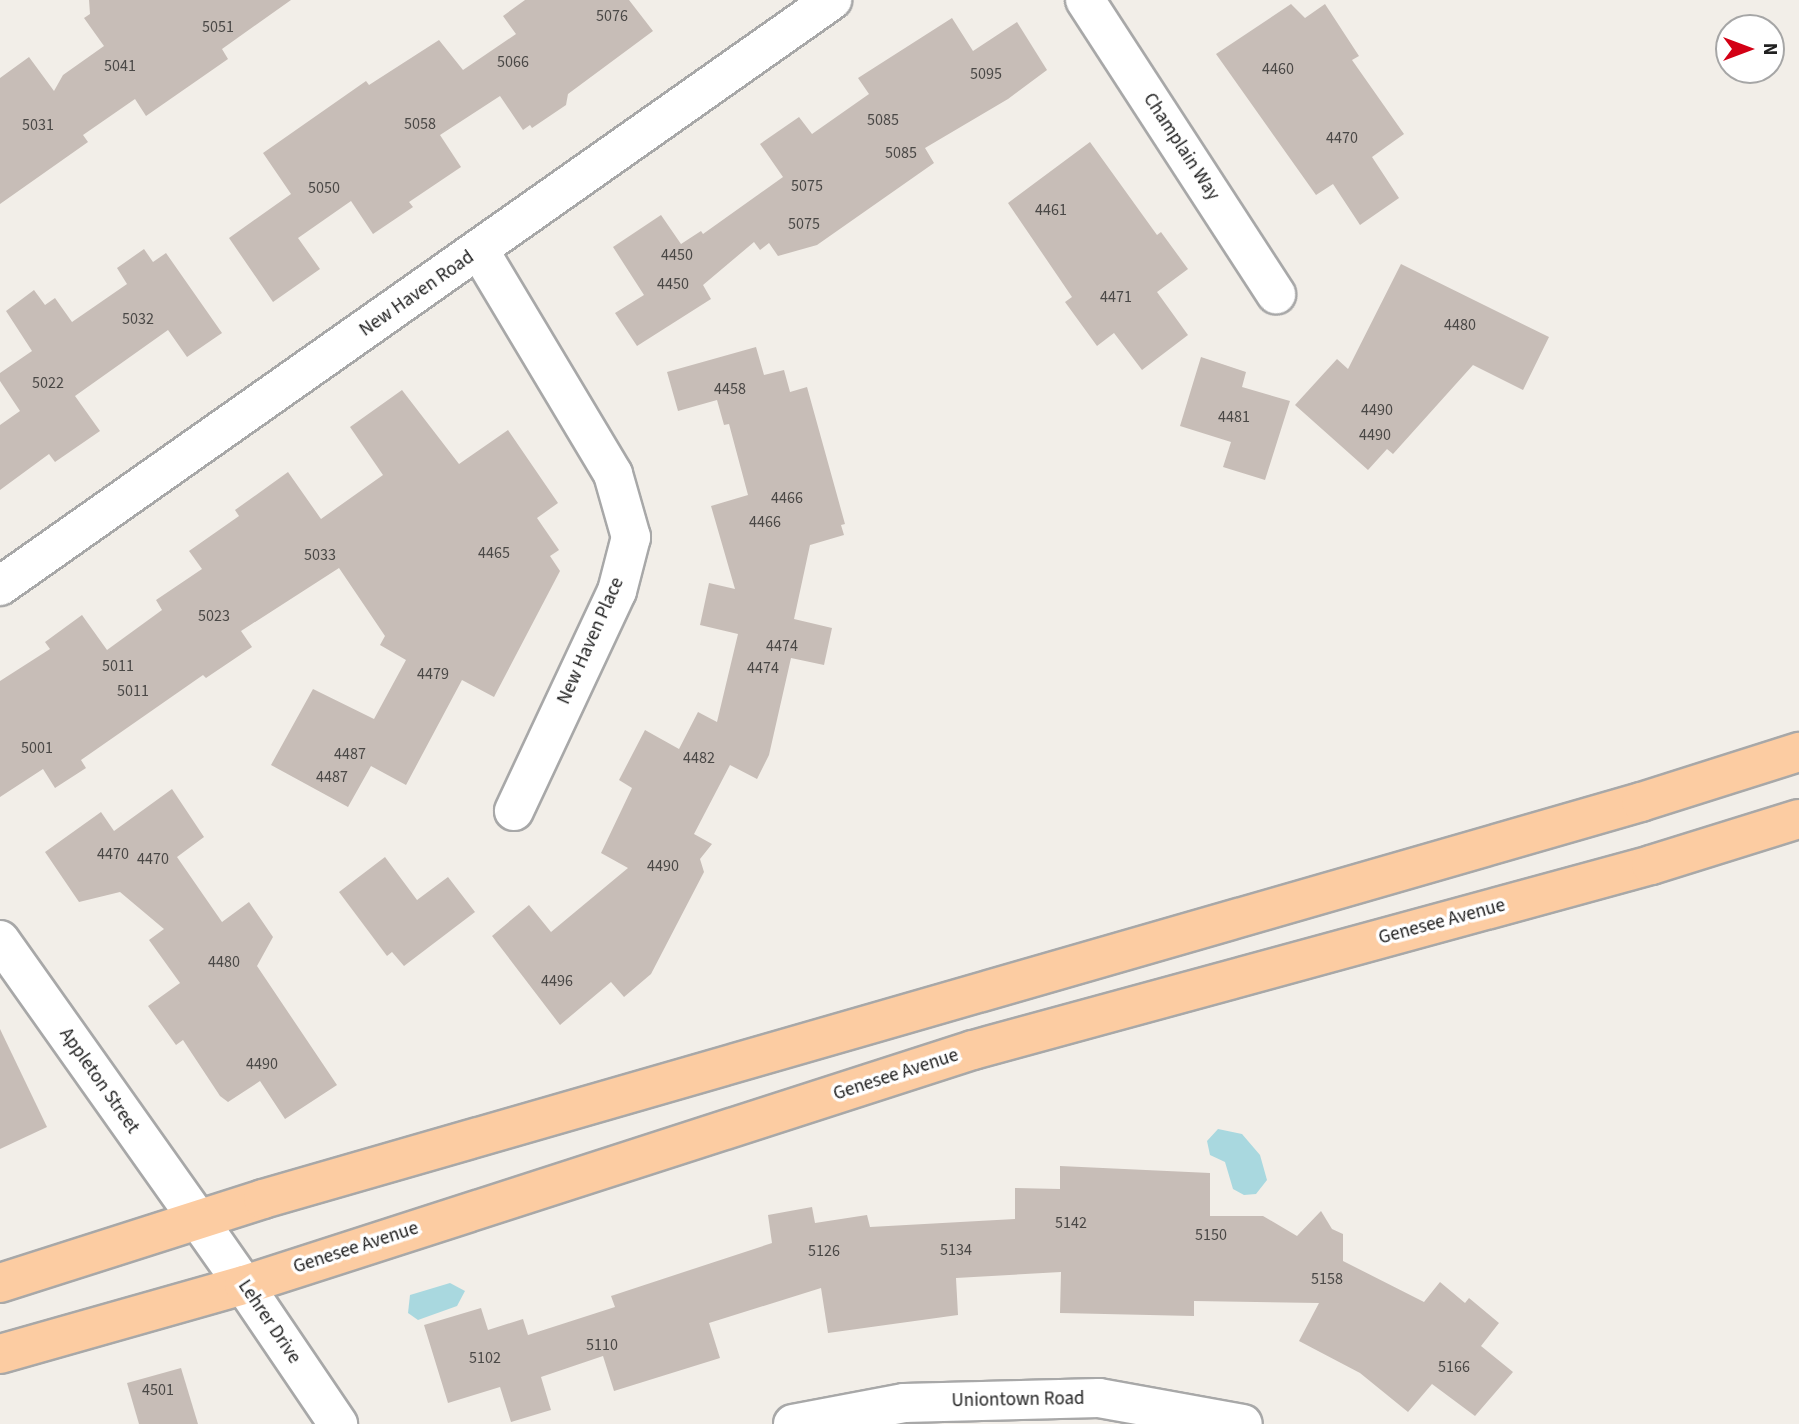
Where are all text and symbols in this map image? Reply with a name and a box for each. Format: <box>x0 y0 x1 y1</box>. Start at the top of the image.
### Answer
house number: 5076 <box>596 6 628 26</box>
north arrow <box>1715 14 1785 84</box>
house number: 5051 <box>202 17 234 37</box>
text: N <box>1756 43 1783 55</box>
house number: 5066 <box>497 52 529 72</box>
house number: 5041 <box>104 56 136 76</box>
house number: 4460 <box>1262 59 1294 79</box>
house number: 5095 <box>970 64 1002 84</box>
street label: Champlain Way <box>1138 89 1224 205</box>
house number: 5085 <box>867 110 899 130</box>
house number: 5058 <box>404 114 436 134</box>
house number: 5031 <box>22 115 54 135</box>
house number: 4470 <box>1326 128 1358 148</box>
house number: 5085 <box>885 143 917 163</box>
house number: 5075 <box>791 176 823 196</box>
house number: 5050 <box>308 178 340 198</box>
house number: 4461 <box>1035 200 1067 220</box>
house number: 5075 <box>788 214 820 234</box>
house number: 4450 <box>661 245 693 265</box>
street label: New Haven Road <box>355 246 479 342</box>
house number: 4450 <box>657 274 689 294</box>
house number: 4471 <box>1100 287 1132 307</box>
house number: 5032 <box>122 309 154 329</box>
house number: 4480 <box>1444 315 1476 335</box>
house number: 5022 <box>32 373 64 393</box>
house number: 4458 <box>714 379 746 399</box>
house number: 4490 <box>1361 400 1393 420</box>
house number: 4481 <box>1218 407 1250 427</box>
house number: 4490 <box>1359 425 1391 445</box>
house number: 4466 <box>771 488 803 508</box>
house number: 4466 <box>749 512 781 532</box>
house number: 4465 <box>478 543 510 563</box>
house number: 5033 <box>304 545 336 565</box>
street label: New Haven Place <box>553 574 629 708</box>
house number: 5023 <box>198 606 230 626</box>
house number: 4474 <box>766 636 798 656</box>
house number: 5011 <box>102 656 134 676</box>
house number: 4474 <box>747 658 779 678</box>
house number: 4479 <box>417 664 449 684</box>
house number: 5011 <box>117 681 149 701</box>
house number: 5001 <box>21 738 53 758</box>
house number: 4487 <box>334 744 366 764</box>
house number: 4482 <box>683 748 715 768</box>
house number: 4487 <box>316 767 348 787</box>
house number: 4470 <box>97 844 129 864</box>
house number: 4470 <box>137 849 169 869</box>
house number: 4490 <box>647 856 679 876</box>
street label: Genesee Avenue <box>1376 894 1508 950</box>
house number: 4480 <box>208 952 240 972</box>
house number: 4496 <box>541 971 573 991</box>
street label: Appleton Street <box>54 1024 144 1138</box>
street label: Genesee Avenue <box>831 1044 961 1106</box>
house number: 4490 <box>246 1054 278 1074</box>
house number: 5142 <box>1055 1213 1087 1233</box>
street label: Genesee Avenue <box>291 1217 421 1279</box>
house number: 5150 <box>1195 1225 1227 1245</box>
house number: 5134 <box>940 1240 972 1260</box>
house number: 5126 <box>808 1241 840 1261</box>
house number: 5158 <box>1311 1269 1343 1289</box>
street label: Lehrer Drive <box>233 1276 305 1368</box>
house number: 5110 <box>586 1335 618 1355</box>
house number: 5102 <box>469 1348 501 1368</box>
house number: 5166 <box>1438 1357 1470 1377</box>
house number: 4501 <box>142 1380 174 1400</box>
street label: Uniontown Road <box>951 1387 1085 1413</box>

